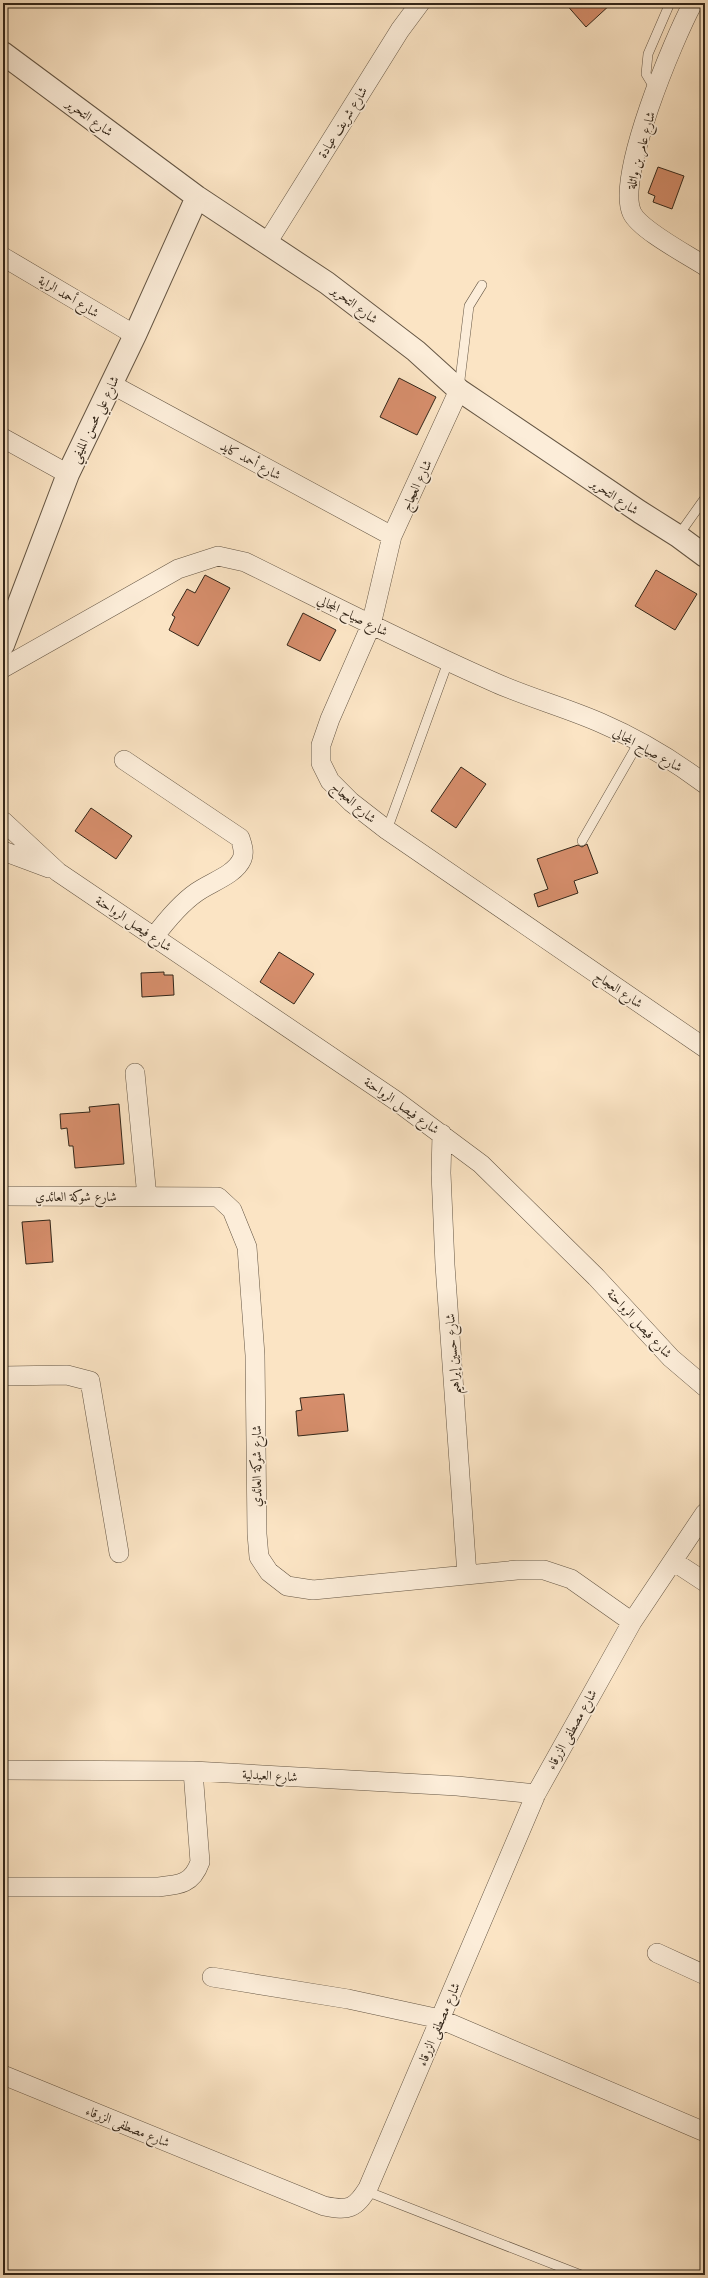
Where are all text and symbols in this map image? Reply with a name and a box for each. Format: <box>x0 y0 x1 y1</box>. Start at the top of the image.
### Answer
street label: شارع شريف عيادة <box>314 83 374 163</box>
street label: شارع التحرير <box>60 93 117 143</box>
street label: شارع عامر بن واثلة <box>622 110 662 192</box>
street label: شارع أحمد الراية <box>34 272 102 324</box>
street label: شارع التحرير <box>325 280 381 330</box>
street label: شارع علي محسن المليفي <box>66 373 127 468</box>
street label: شارع أحمد كايد <box>216 437 284 486</box>
street label: شارع العجاج <box>397 457 438 515</box>
street label: شارع التحرير <box>584 473 642 521</box>
street label: شارع صياح المجالي <box>313 591 391 643</box>
street label: شارع صياح المجالي <box>609 723 685 778</box>
street label: شارع العجاج <box>326 778 380 829</box>
street label: شارع فيصل الرواحنة <box>91 892 175 958</box>
street label: شارع العجاج <box>590 967 646 1014</box>
street label: شارع فيصل الرواحنة <box>359 1073 443 1140</box>
street label: شارع شوكة العائدي <box>35 1188 117 1208</box>
street label: شارع فيصل الرواحنة <box>601 1285 676 1363</box>
street label: شارع حسين إبراهيم <box>441 1312 469 1395</box>
street label: شارع شوكة العائدي <box>248 1425 268 1507</box>
street label: شارع مصطفى الزرقاء <box>542 1686 603 1774</box>
street label: شارع العبدلية <box>242 1766 298 1788</box>
street label: شارع مصطفى الزرقاء <box>413 1980 466 2070</box>
street label: شارع مصطفى الزرقاء <box>82 2102 172 2154</box>

